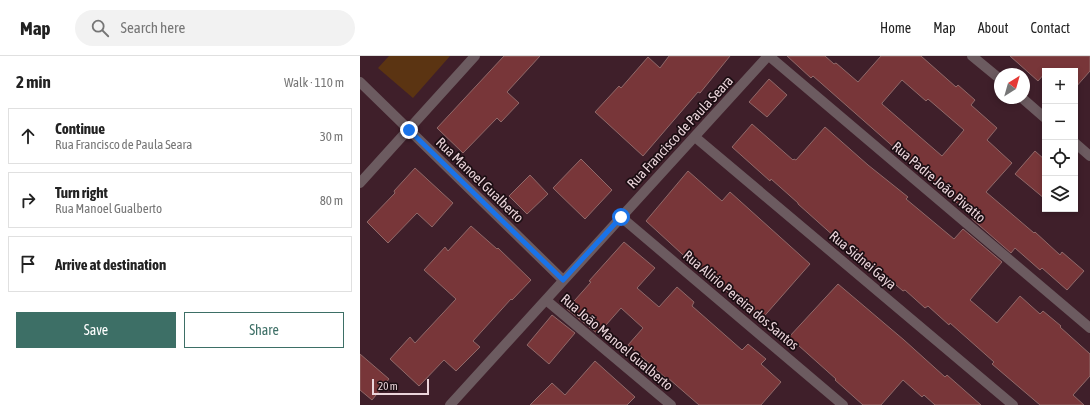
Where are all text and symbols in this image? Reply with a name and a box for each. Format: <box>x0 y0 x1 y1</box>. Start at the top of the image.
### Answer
search box <box>75 10 355 46</box>
text: Map <box>20 17 51 39</box>
icon: search <box>89 17 111 39</box>
text: Search here <box>121 19 185 36</box>
text: Home <box>880 20 911 36</box>
text: Map <box>933 20 956 36</box>
text: About <box>978 20 1009 36</box>
text: Contact <box>1031 20 1070 36</box>
north arrow <box>994 68 1030 104</box>
map controls <box>1042 68 1078 212</box>
button: + <box>1042 68 1078 104</box>
text: 2 min <box>16 72 51 92</box>
street label: Rua Francisco de Paula Seara <box>624 73 736 191</box>
text: Walk · 110 m <box>284 75 344 90</box>
button: − <box>1042 104 1078 140</box>
text: Continue <box>55 120 105 137</box>
route end <box>400 121 418 139</box>
icon: ahead <box>17 125 39 147</box>
text: 30 m <box>320 129 343 144</box>
street label: Rua Manoel Gualberto <box>433 134 527 226</box>
text: Rua Francisco de Paula Seara <box>55 137 192 152</box>
street label: Rua Padre João Pivatto <box>889 138 989 226</box>
button: locate <box>1042 140 1078 176</box>
button: layers <box>1042 176 1078 212</box>
text: Turn right <box>55 184 108 201</box>
icon: right <box>17 189 39 211</box>
text: 80 m <box>320 193 343 208</box>
text: Rua Manoel Gualberto <box>55 201 162 216</box>
route start <box>612 208 630 226</box>
street label: Rua Sidnei Gaya <box>826 227 900 293</box>
street label: Rua Alírio Pereira dos Santos <box>680 247 802 353</box>
icon: arrive <box>17 253 39 275</box>
text: Arrive at destination <box>55 256 166 273</box>
street label: Rua João Manoel Gualberto <box>558 290 676 394</box>
button: Save <box>16 312 176 348</box>
button: Share <box>184 312 344 348</box>
scale bar <box>372 377 429 396</box>
text: 20 m <box>378 380 398 392</box>

